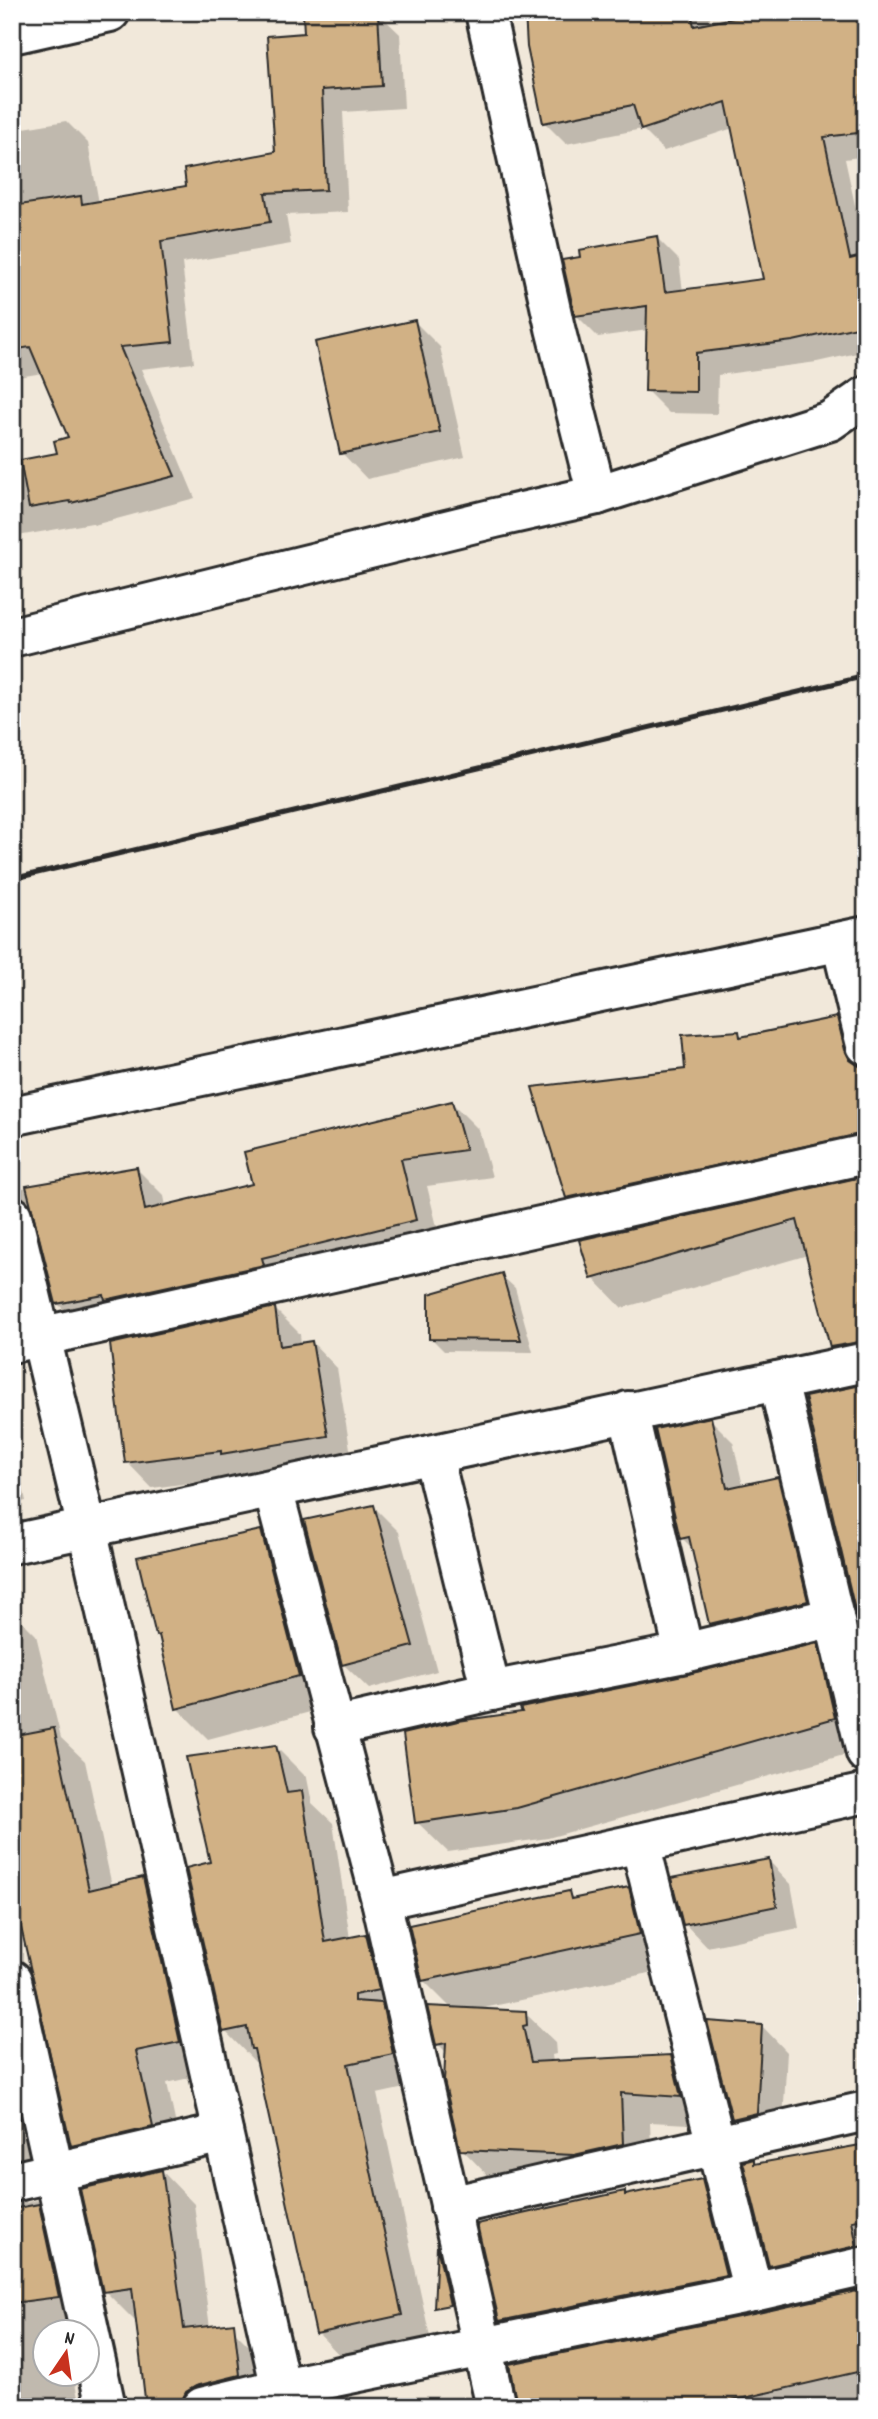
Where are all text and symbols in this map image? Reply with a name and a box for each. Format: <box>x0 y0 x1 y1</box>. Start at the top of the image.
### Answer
north arrow <box>32 2318 102 2388</box>
text: N <box>61 2326 77 2354</box>

